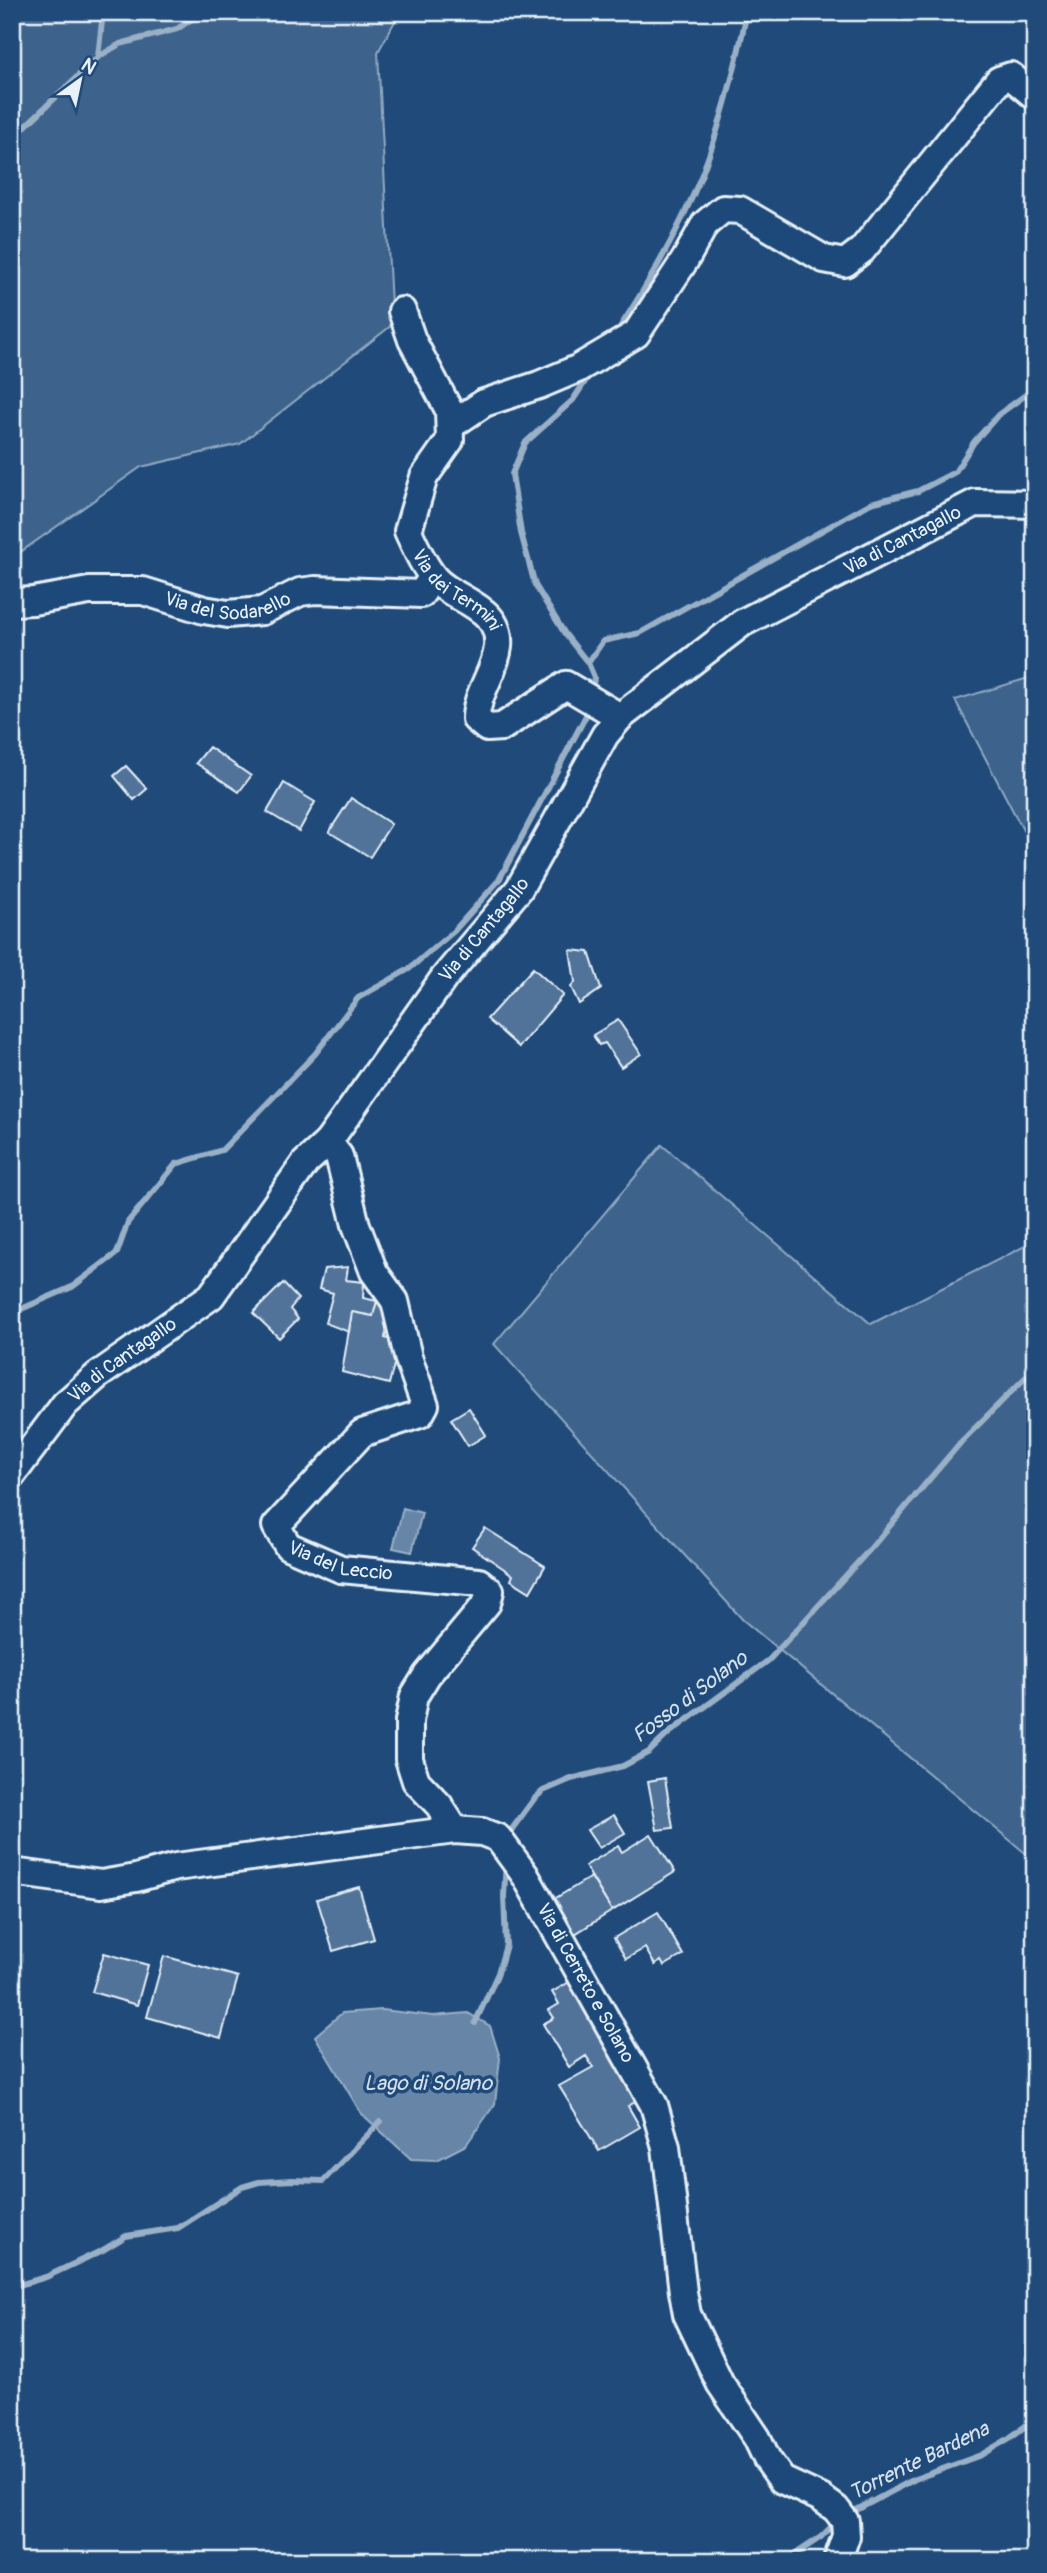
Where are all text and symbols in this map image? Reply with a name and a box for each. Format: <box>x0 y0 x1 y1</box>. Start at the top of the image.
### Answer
north arrow <box>46 46 116 116</box>
text: N <box>77 53 101 80</box>
street label: Via di Cantagallo <box>839 500 965 581</box>
street label: Via dei Termini <box>406 545 507 634</box>
street label: Via del Sodarello <box>162 586 295 626</box>
street label: Via di Cantagallo <box>434 874 535 987</box>
street label: Via di Cantagallo <box>63 1312 181 1408</box>
street label: Via del Leccio <box>284 1535 394 1586</box>
water label: Fosso di Solano <box>627 1644 754 1749</box>
street label: Via di Cerreto e Solano <box>531 1899 640 2067</box>
water label: Lago di Solano <box>364 2070 494 2097</box>
water label: Torrente Bardena <box>845 2415 994 2507</box>

